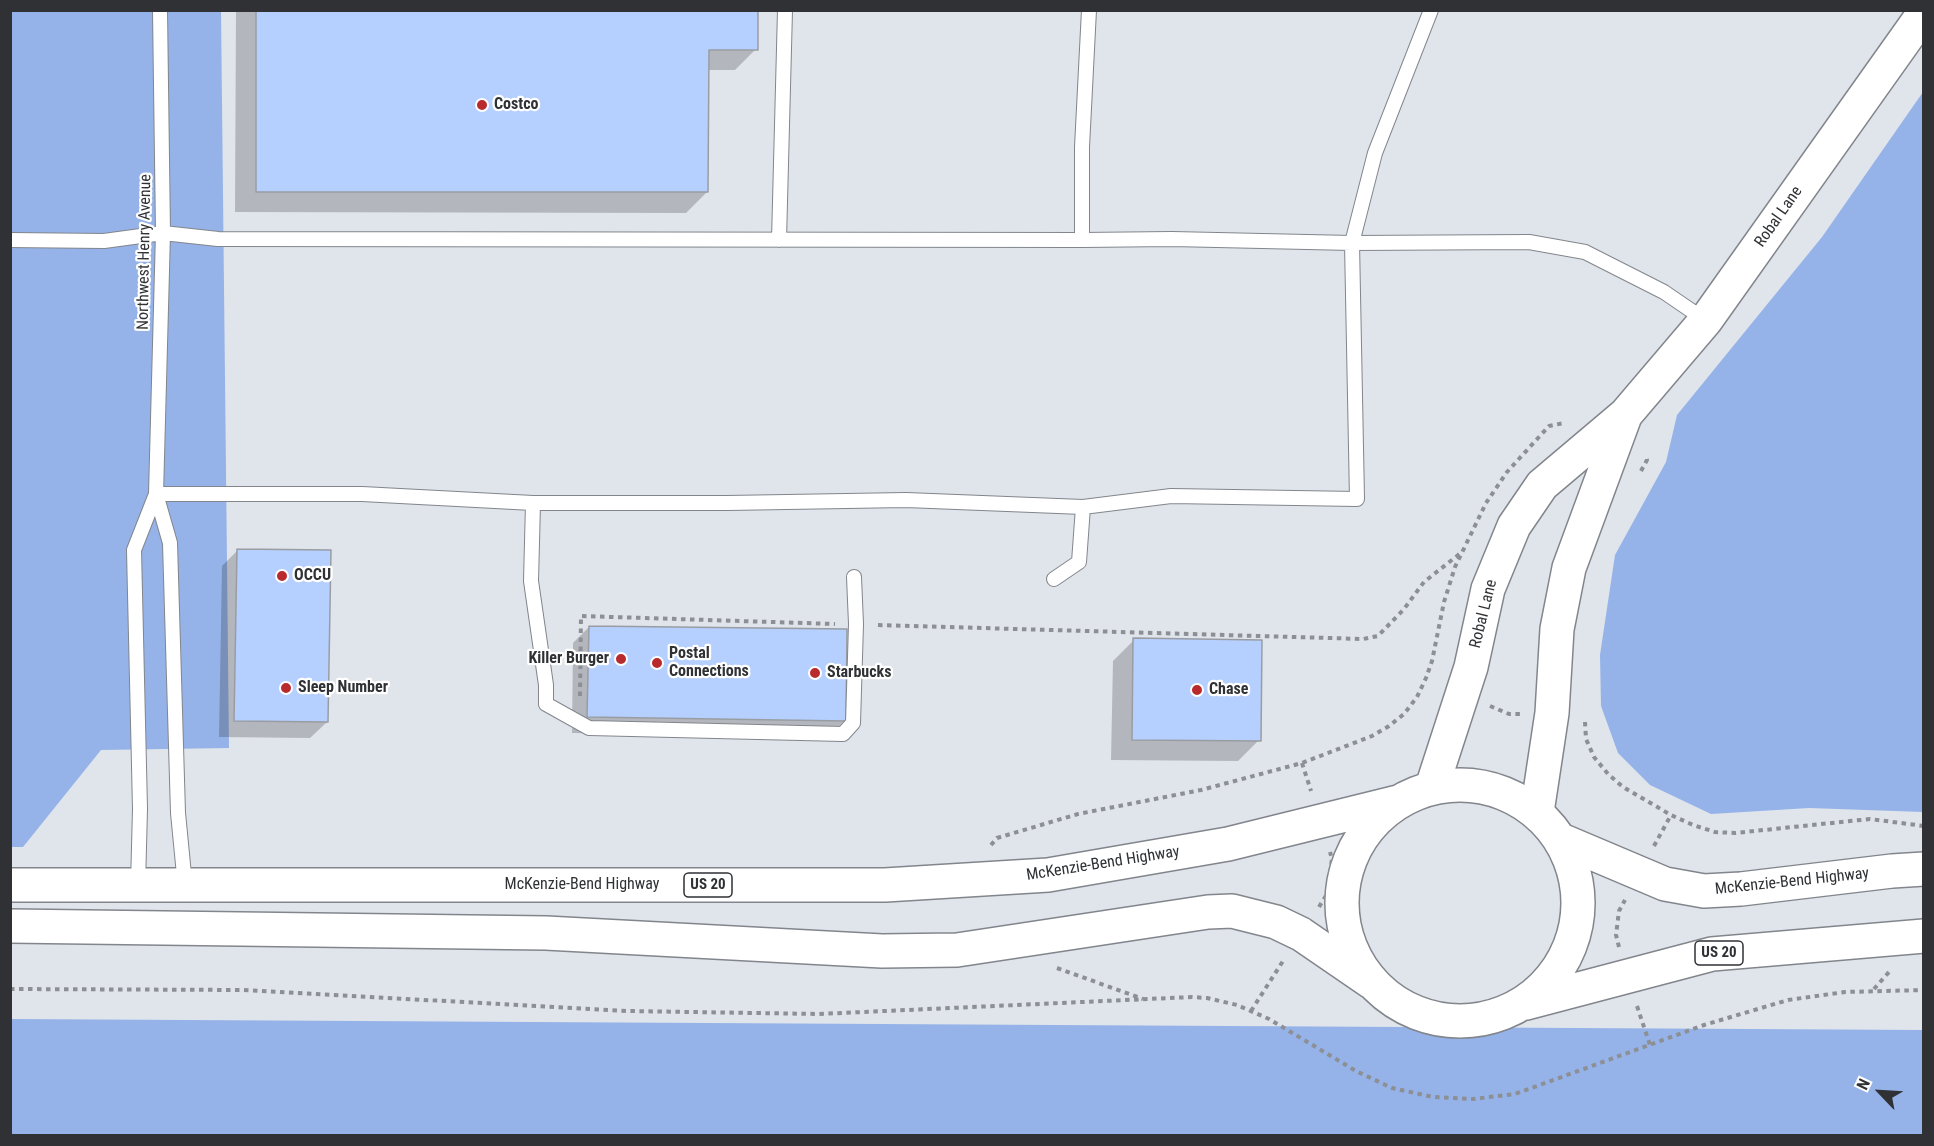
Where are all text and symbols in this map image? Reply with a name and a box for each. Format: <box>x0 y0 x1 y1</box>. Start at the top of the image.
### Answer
place label: Costco <box>494 95 539 115</box>
marker: Costco <box>475 98 489 112</box>
street label: Northwest Henry Avenue <box>134 174 156 330</box>
street label: Robal Lane <box>1751 183 1807 251</box>
place label: OCCU <box>294 566 331 586</box>
marker: OCCU <box>275 569 289 583</box>
street label: Robal Lane <box>1466 578 1502 650</box>
place label: Postal Connections <box>669 644 749 682</box>
place label: Killer Burger <box>528 649 609 669</box>
marker: Killer Burger <box>614 652 628 666</box>
marker: Postal Connections <box>650 656 664 670</box>
place label: Starbucks <box>827 663 891 683</box>
marker: Starbucks <box>808 666 822 680</box>
place label: Sleep Number <box>298 678 388 698</box>
place label: Chase <box>1209 680 1248 700</box>
marker: Sleep Number <box>279 681 293 695</box>
marker: Chase <box>1190 683 1204 697</box>
street label: McKenzie-Bend Highway <box>1025 842 1181 886</box>
street label: McKenzie-Bend Highway <box>1714 864 1870 900</box>
road number: US 20 <box>684 873 732 897</box>
street label: McKenzie-Bend Highway <box>505 875 659 895</box>
road number: US 20 <box>1695 941 1743 965</box>
north arrow <box>1850 1062 1910 1122</box>
text: N <box>1853 1076 1874 1093</box>

